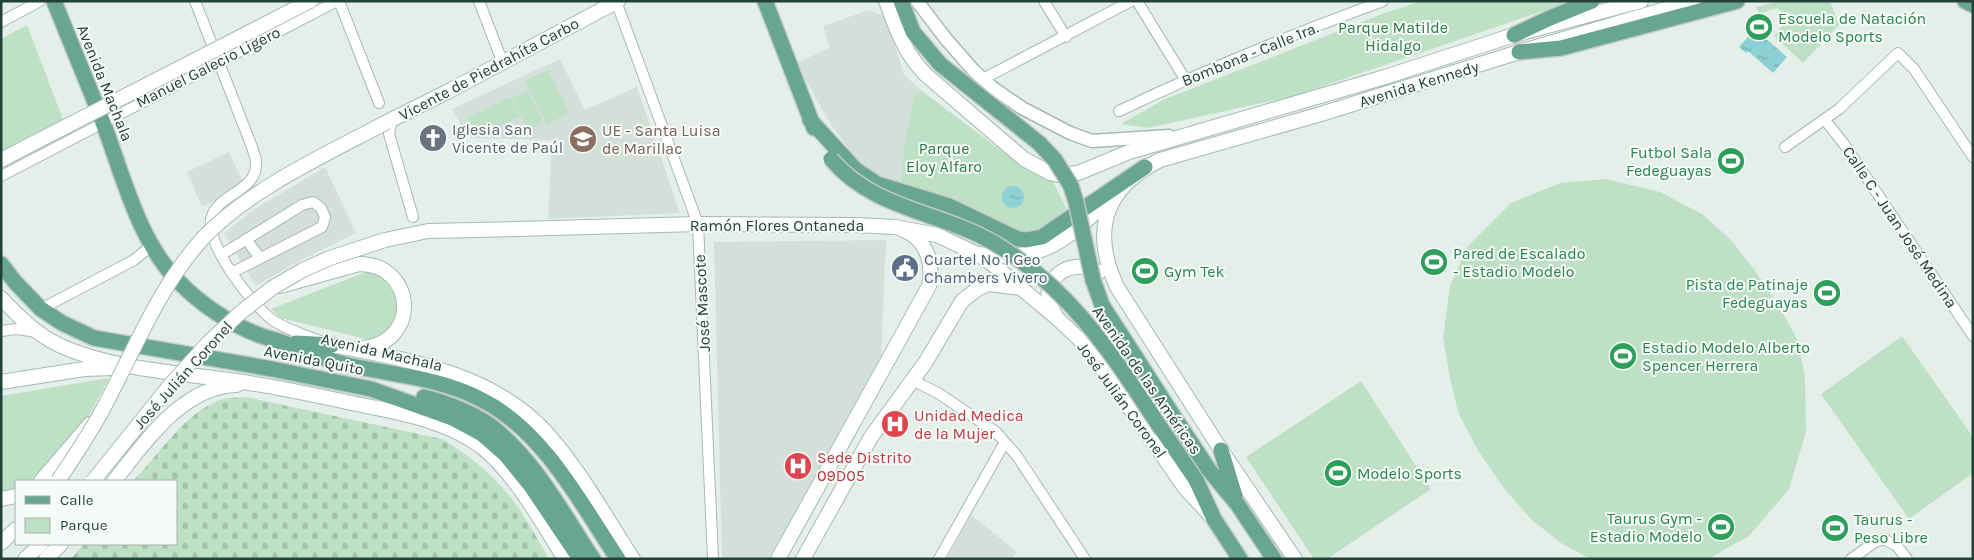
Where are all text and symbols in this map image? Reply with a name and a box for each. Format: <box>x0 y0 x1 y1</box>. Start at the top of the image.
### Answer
place label: Escuela de Natación Modelo Sports <box>1778 9 1926 46</box>
sports icon: Escuela de Natación Modelo Sports <box>1744 12 1774 42</box>
street label: Vicente de Piedrahíta Carbo <box>396 13 582 125</box>
street label: Bombona - Calle 1ra. <box>1179 18 1321 90</box>
park label: Parque Matilde Hidalgo <box>1338 18 1448 55</box>
street label: Avenida Machala <box>73 22 137 144</box>
street label: Manuel Galecio Ligero <box>133 22 283 112</box>
street label: Avenida Kennedy <box>1357 57 1482 111</box>
place label: Iglesia San Vicente de Paúl <box>452 120 563 157</box>
place label: UE - Santa Luisa de Marillac <box>602 121 721 158</box>
church icon: Iglesia San Vicente de Paúl <box>418 123 448 153</box>
school or university icon: UE - Santa Luisa de Marillac <box>568 124 598 154</box>
park label: Parque Eloy Alfaro <box>906 139 982 176</box>
street label: Calle C - Juan José Medina <box>1839 142 1961 312</box>
place label: Futbol Sala Fedeguayas <box>1626 143 1712 180</box>
sports icon: Futbol Sala Fedeguayas <box>1716 146 1746 176</box>
street label: Ramón Flores Ontaneda <box>690 216 864 235</box>
place label: Pared de Escalado - Estadio Modelo <box>1453 244 1585 281</box>
sports icon: Pared de Escalado - Estadio Modelo <box>1419 247 1449 277</box>
place label: Cuartel Nº 1 Geo Chambers Vivero <box>924 250 1047 287</box>
public building icon: Cuartel Nº 1 Geo Chambers Vivero <box>890 253 920 283</box>
street label: José Mascote <box>690 254 714 352</box>
sports icon: Gym Tek <box>1130 256 1160 286</box>
place label: Gym Tek <box>1164 262 1225 281</box>
place label: Pista de Patinaje Fedeguayas <box>1686 275 1808 312</box>
sports icon: Pista de Patinaje Fedeguayas <box>1812 278 1842 308</box>
street label: Avenida de las Américas <box>1088 302 1206 458</box>
street label: José Julián Coronel <box>130 317 236 433</box>
street label: Avenida Machala <box>319 329 445 375</box>
street label: José Julián Coronel <box>1074 338 1170 462</box>
place label: Estadio Modelo Alberto Spencer Herrera <box>1642 338 1810 375</box>
street label: Avenida Quito <box>262 341 366 379</box>
sports icon: Estadio Modelo Alberto Spencer Herrera <box>1608 341 1638 371</box>
place label: Unidad Medica de la Mujer <box>914 406 1024 443</box>
hospital icon: Unidad Medica de la Mujer <box>880 409 910 439</box>
place label: Sede Distrito 09D05 <box>817 448 911 485</box>
hospital icon: Sede Distrito 09D05 <box>783 451 813 481</box>
sports icon: Modelo Sports <box>1323 458 1353 488</box>
place label: Modelo Sports <box>1357 464 1462 483</box>
legend <box>15 480 178 545</box>
text: Calle <box>60 491 94 509</box>
place label: Taurus Gym - Estadio Modelo <box>1590 509 1702 546</box>
place label: Taurus - Peso Libre <box>1854 510 1928 547</box>
sports icon: Taurus Gym - Estadio Modelo <box>1706 512 1736 542</box>
sports icon: Taurus - Peso Libre <box>1820 513 1850 543</box>
text: Parque <box>60 516 108 534</box>

